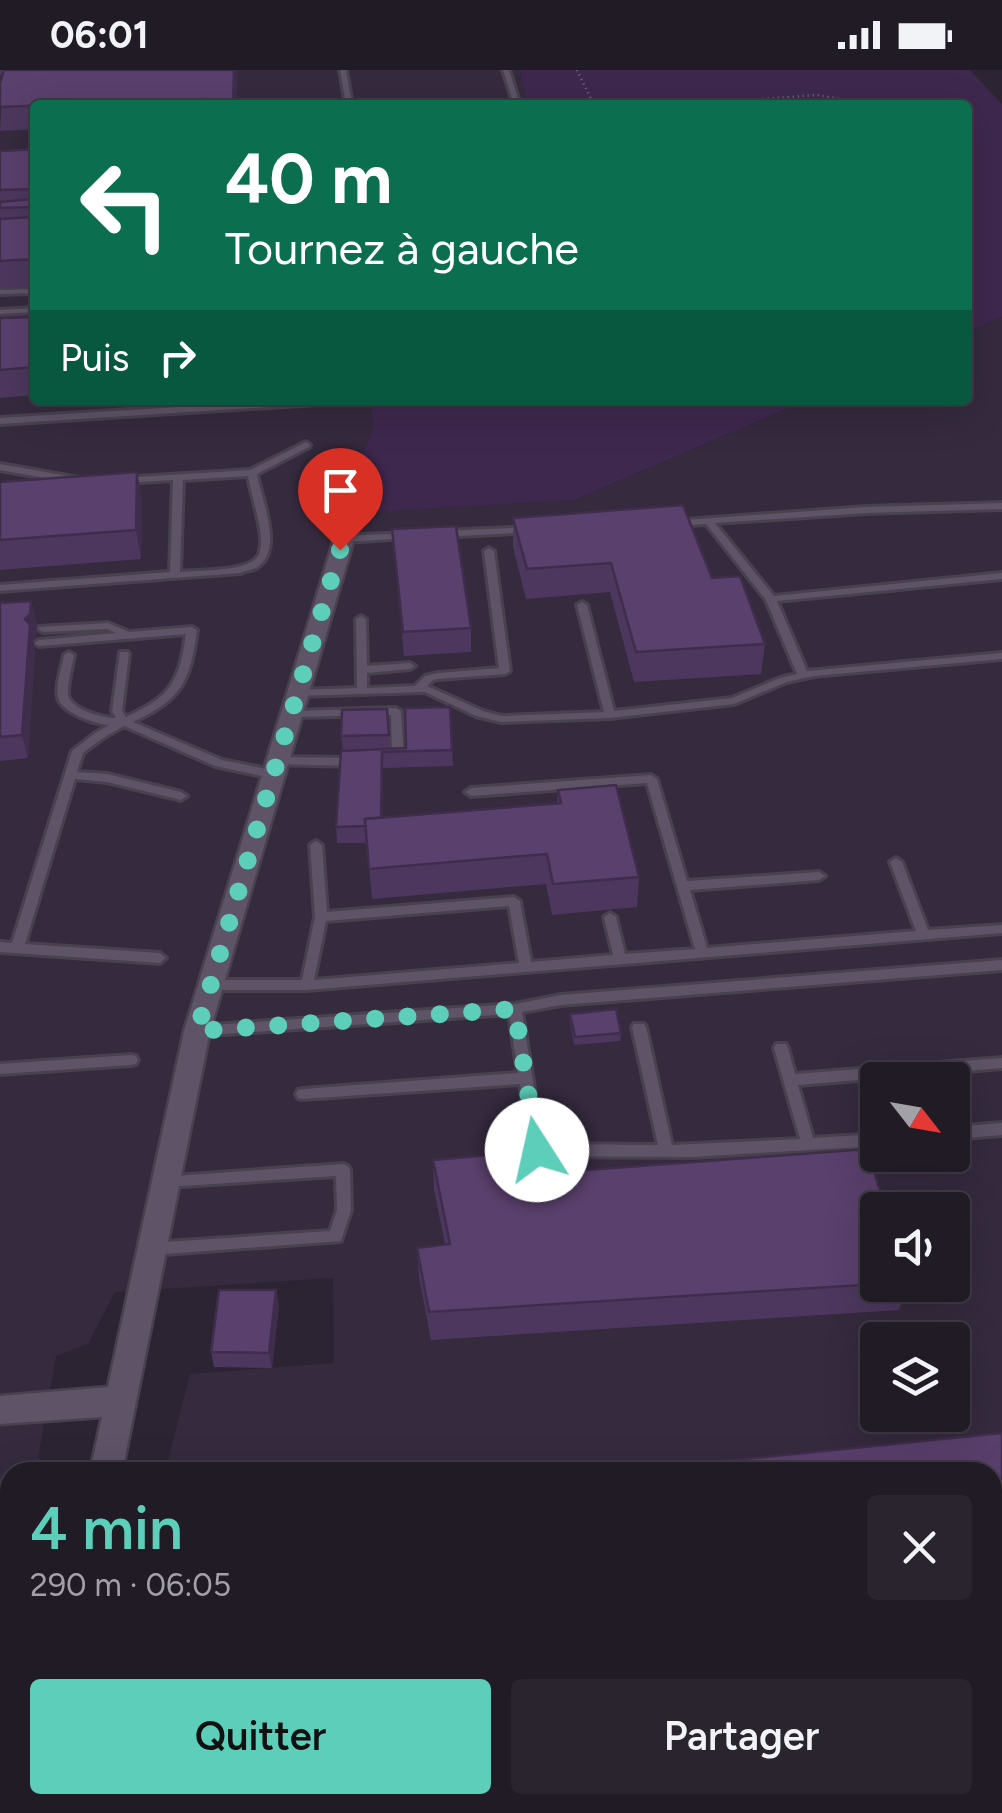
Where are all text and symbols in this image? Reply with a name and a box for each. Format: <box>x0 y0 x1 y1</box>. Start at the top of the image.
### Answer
text: 06:01 <box>50 12 149 58</box>
text: 40 m <box>225 136 392 221</box>
icon: left <box>60 140 190 270</box>
text: Tournez à gauche <box>225 221 579 275</box>
icon: right <box>150 330 205 385</box>
text: Puis <box>60 335 130 381</box>
pin <box>298 448 383 551</box>
icon: arrive <box>313 463 368 518</box>
north arrow <box>860 1062 970 1172</box>
map controls <box>860 1062 970 1432</box>
position arrow <box>485 1098 589 1202</box>
button: sound <box>860 1192 970 1302</box>
button: layers <box>860 1322 970 1432</box>
text: 4 min <box>30 1492 183 1564</box>
button: close <box>867 1495 972 1600</box>
text: 290 m · 06:05 <box>30 1566 231 1604</box>
button: Quitter <box>30 1679 491 1794</box>
button: Partager <box>511 1679 972 1794</box>

